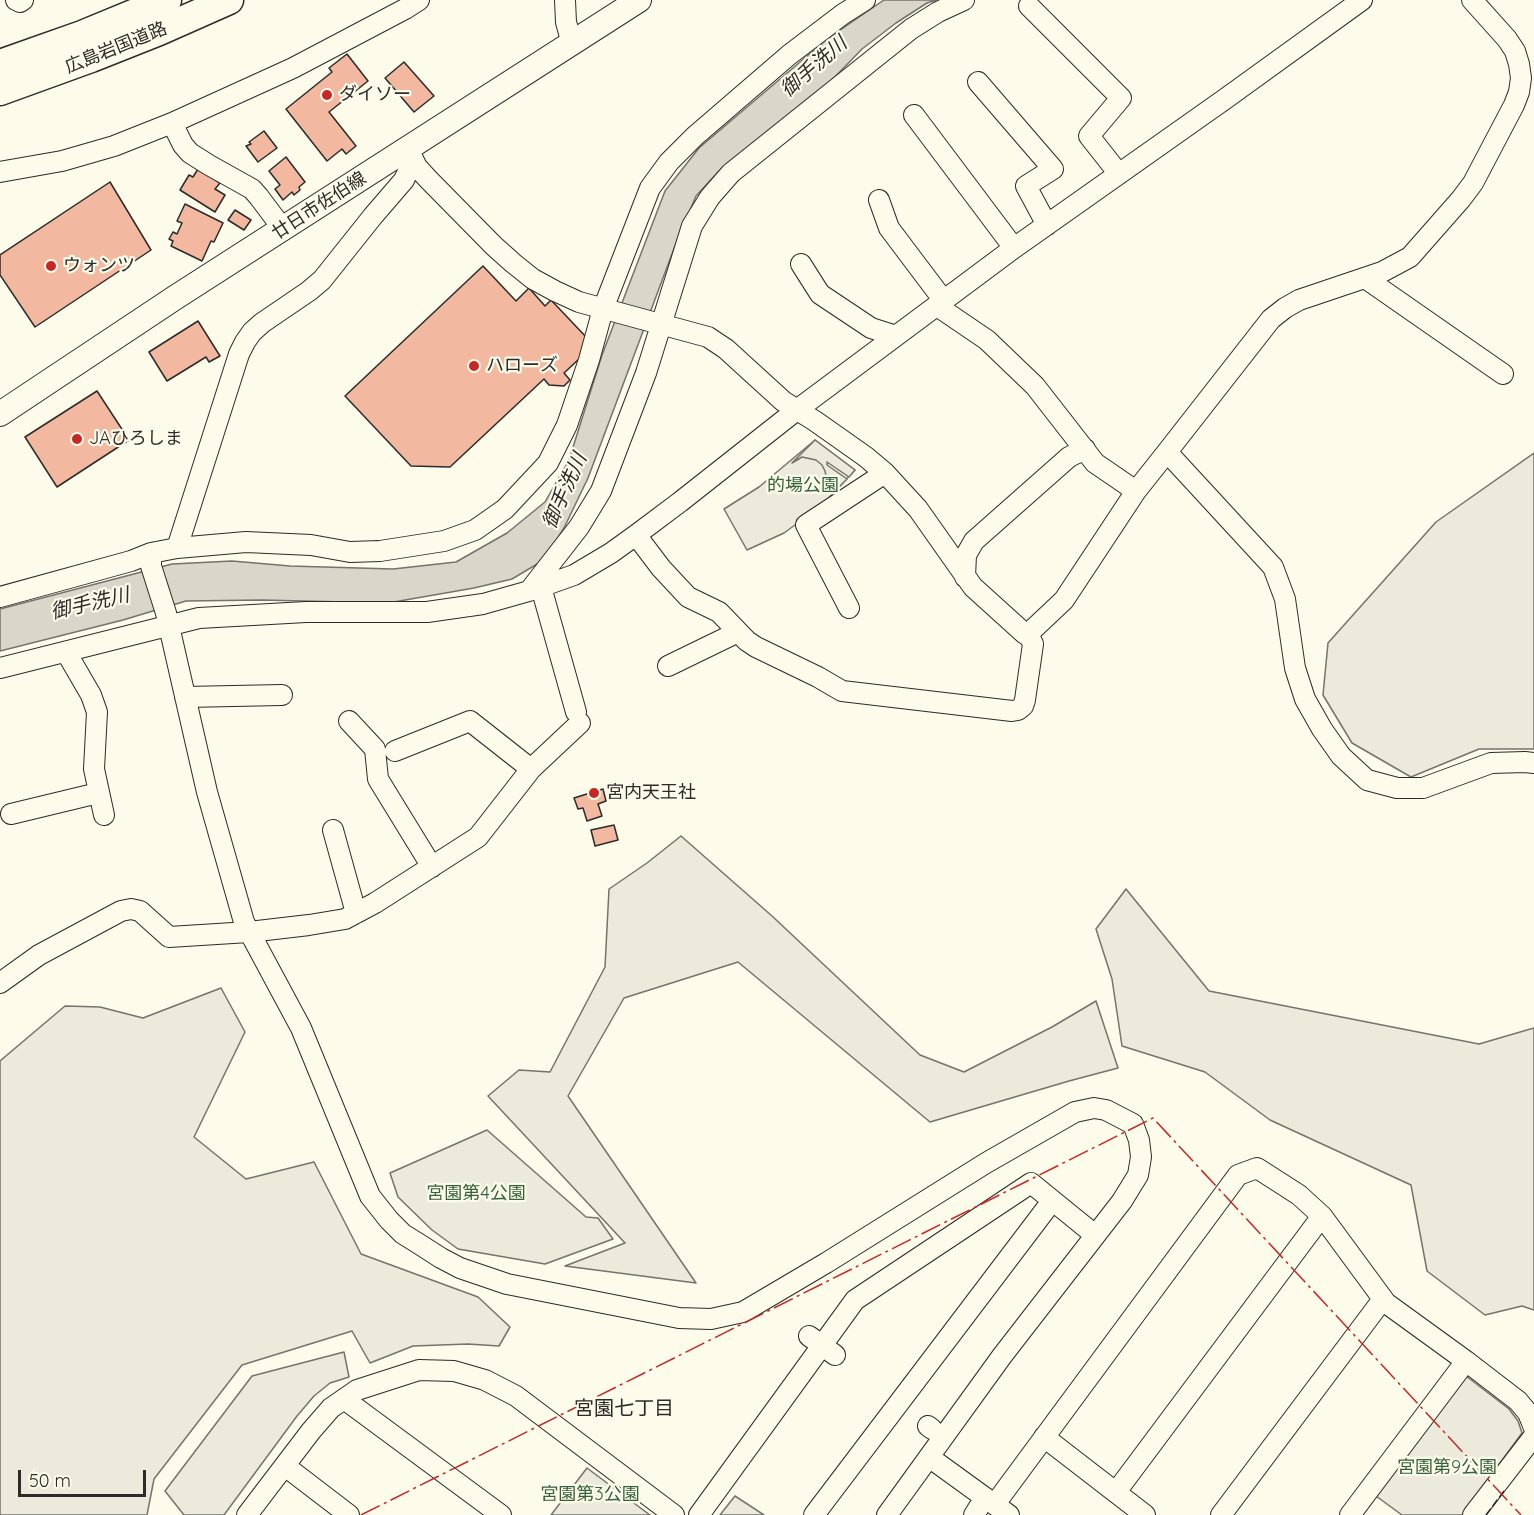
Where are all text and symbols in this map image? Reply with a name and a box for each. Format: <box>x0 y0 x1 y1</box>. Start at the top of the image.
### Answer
street label: 広島岩国道路 <box>62 18 170 78</box>
water label: 御手洗川 <box>776 32 852 102</box>
place label: ダイソー <box>339 84 411 106</box>
marker: ダイソー <box>320 88 334 102</box>
street label: 廿日市佐伯線 <box>268 168 370 244</box>
place label: ウォンツ <box>63 255 135 277</box>
marker: ウォンツ <box>44 259 58 273</box>
place label: ハローズ <box>486 355 558 377</box>
marker: ハローズ <box>467 359 481 373</box>
place label: JAひろしま <box>89 428 183 450</box>
marker: JAひろしま <box>70 432 84 446</box>
water label: 御手洗川 <box>538 450 592 532</box>
park label: 的場公園 <box>767 475 839 497</box>
water label: 御手洗川 <box>48 583 132 625</box>
place label: 宮内天王社 <box>606 782 696 804</box>
marker: 宮内天王社 <box>587 786 601 800</box>
park label: 宮園第4公園 <box>426 1183 526 1205</box>
district label: 宮園七丁目 <box>574 1397 674 1421</box>
park label: 宮園第9公園 <box>1397 1457 1497 1479</box>
scale bar <box>21 1458 148 1496</box>
text: 50 m <box>29 1469 71 1492</box>
park label: 宮園第3公園 <box>540 1484 640 1506</box>

